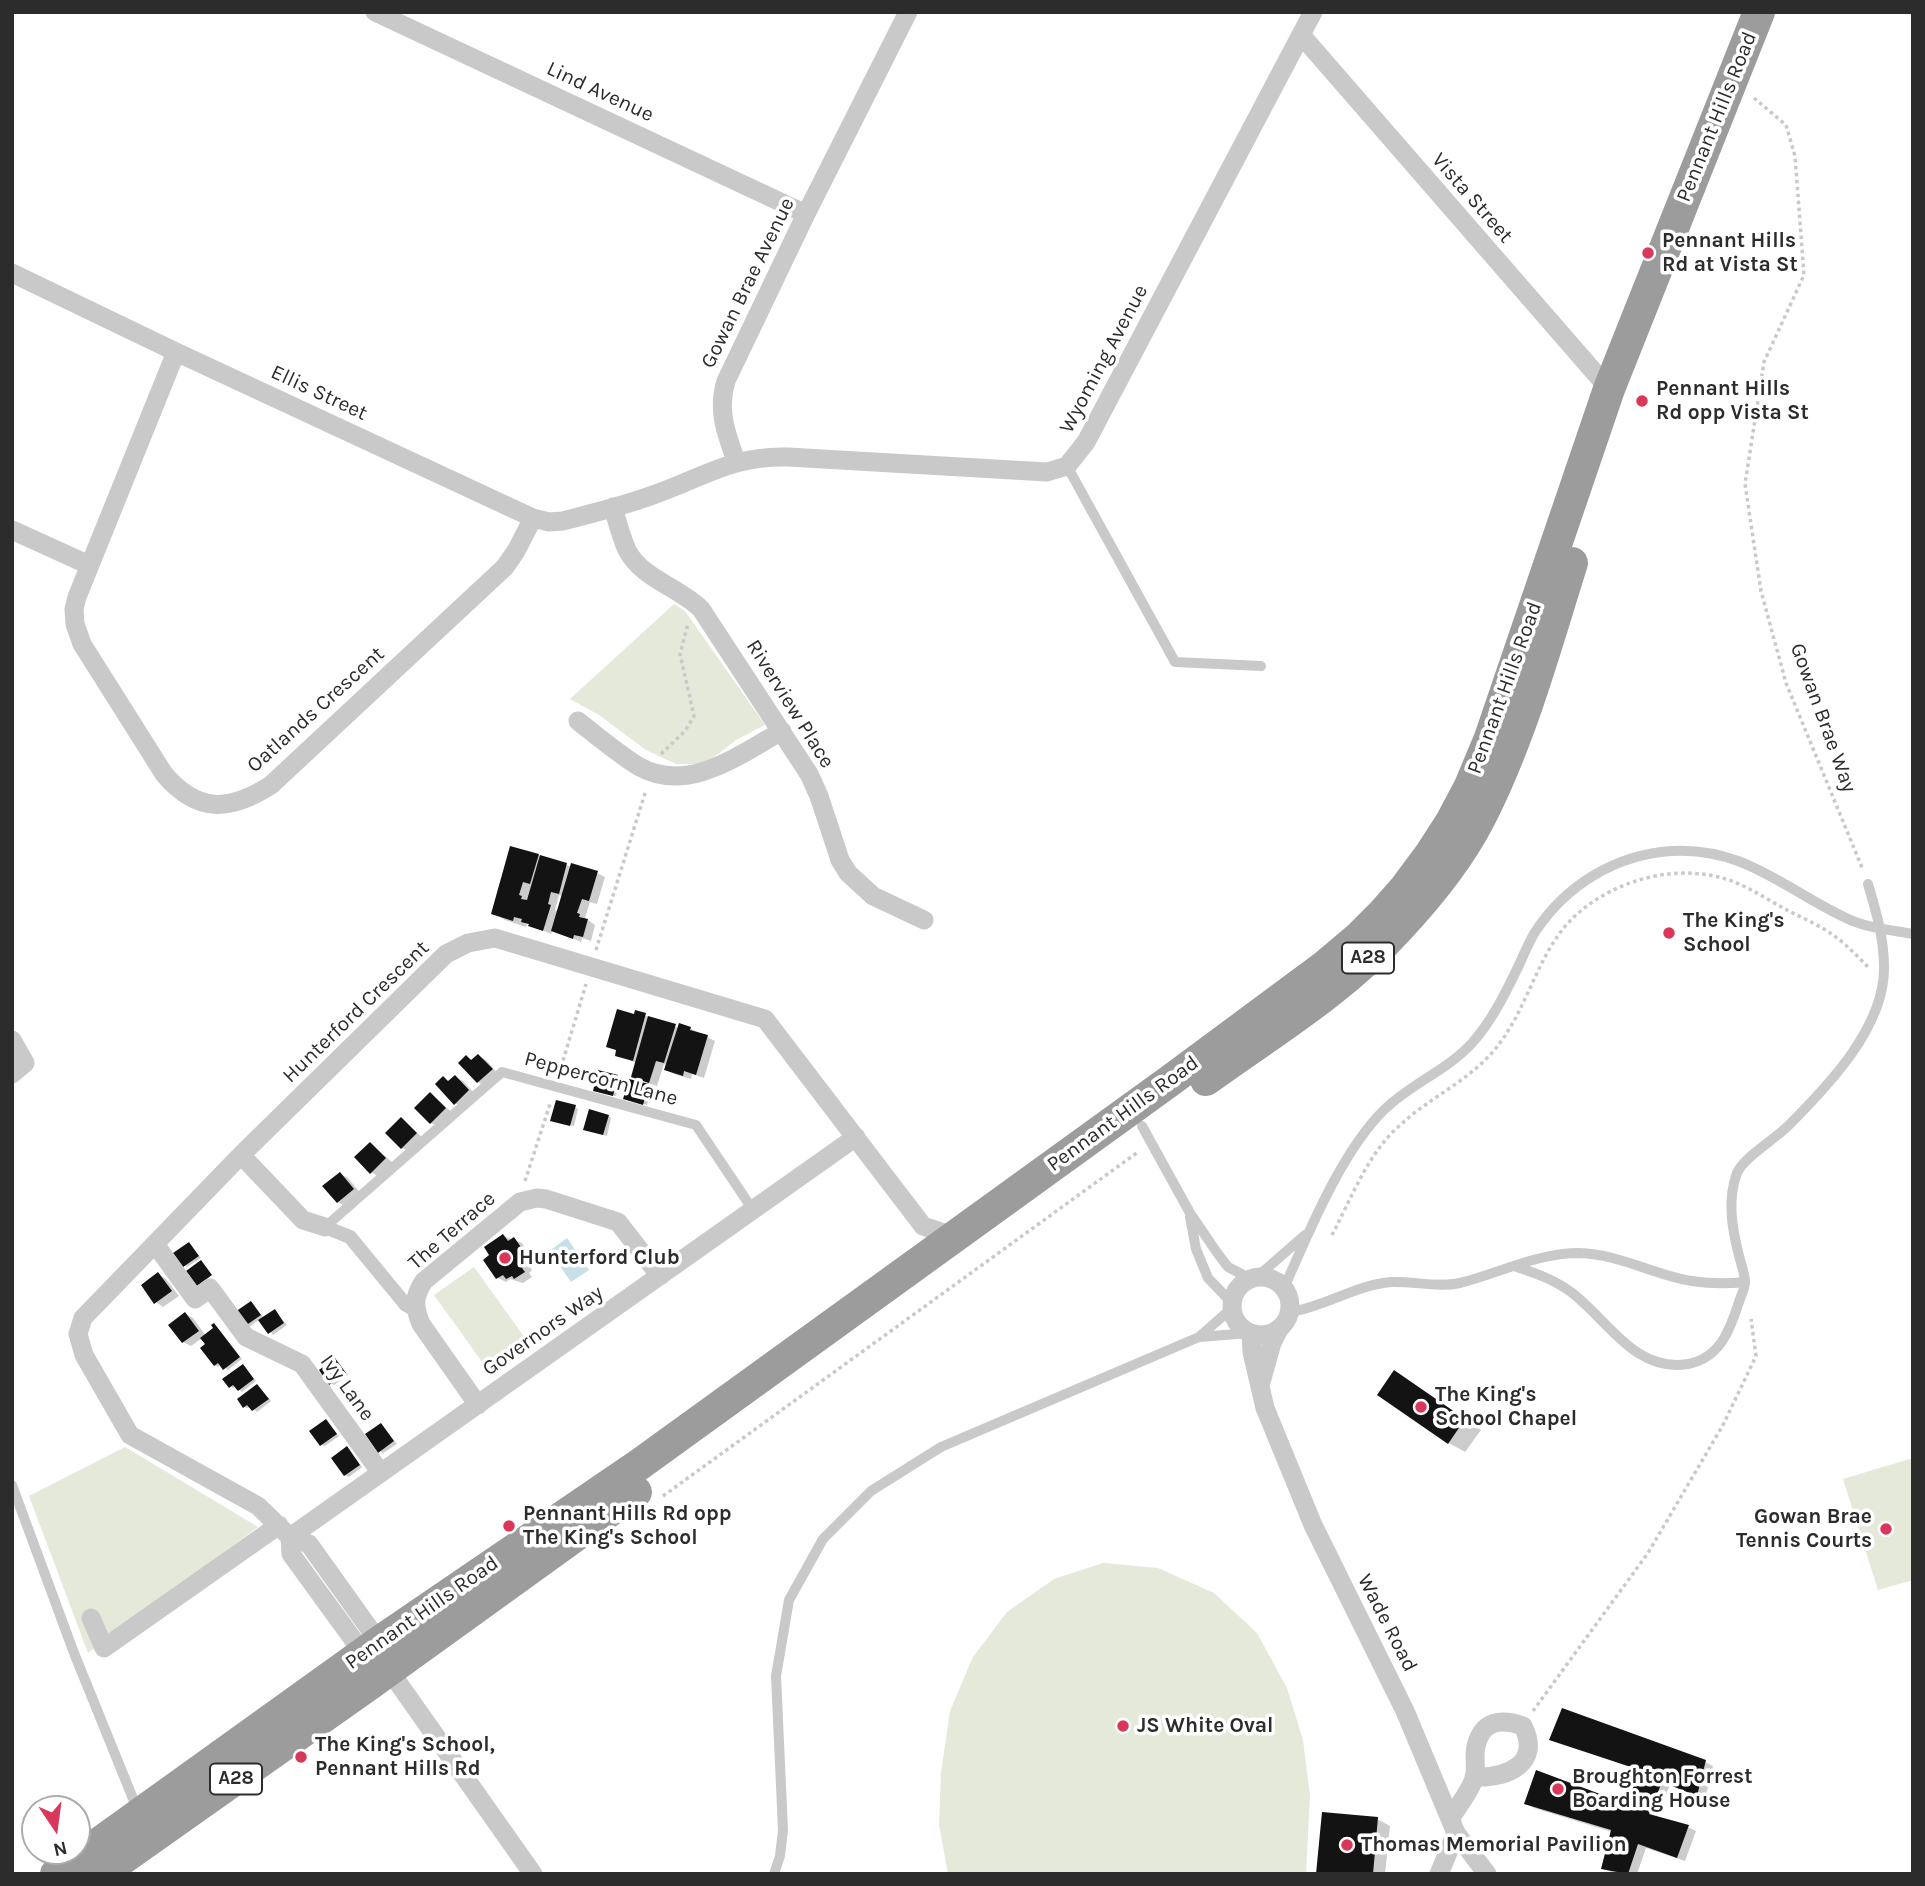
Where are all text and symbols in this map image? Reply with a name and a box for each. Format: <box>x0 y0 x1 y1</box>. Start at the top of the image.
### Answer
street label: Pennant Hills Road <box>1671 28 1763 206</box>
street label: Lind Avenue <box>542 56 658 128</box>
street label: Vista Street <box>1426 148 1518 248</box>
street label: Gowan Brae Avenue <box>696 194 800 372</box>
place label: Pennant Hills Rd at Vista St <box>1662 228 1798 278</box>
marker: Pennant Hills Rd at Vista St <box>1640 245 1656 261</box>
street label: Wyoming Avenue <box>1054 280 1154 438</box>
street label: Ellis Street <box>267 360 371 426</box>
place label: Pennant Hills Rd opp Vista St <box>1656 376 1809 426</box>
marker: Pennant Hills Rd opp Vista St <box>1634 393 1650 409</box>
street label: Pennant Hills Road <box>1462 599 1548 777</box>
street label: Riverview Place <box>740 635 840 773</box>
street label: Gowan Brae Way <box>1784 640 1862 796</box>
street label: Oatlands Crescent <box>242 642 390 778</box>
place label: The King's School <box>1683 908 1784 958</box>
marker: The King's School <box>1661 925 1677 941</box>
street label: Hunterford Crescent <box>278 936 434 1088</box>
road number: A28 <box>1342 942 1394 974</box>
street label: Peppercorn Lane <box>522 1046 680 1112</box>
street label: Pennant Hills Road <box>1042 1051 1204 1177</box>
street label: The Terrace <box>403 1186 501 1276</box>
place label: Hunterford Club <box>519 1245 680 1271</box>
marker: Hunterford Club <box>497 1250 513 1266</box>
street label: Governors Way <box>478 1280 608 1382</box>
street label: Ivy Lane <box>314 1350 380 1426</box>
place label: The King's School Chapel <box>1435 1382 1577 1432</box>
marker: The King's School Chapel <box>1413 1399 1429 1415</box>
place label: Pennant Hills Rd opp The King's School <box>523 1501 732 1551</box>
place label: Gowan Brae Tennis Courts <box>1736 1504 1872 1554</box>
marker: Pennant Hills Rd opp The King's School <box>501 1518 517 1534</box>
marker: Gowan Brae Tennis Courts <box>1878 1521 1894 1537</box>
street label: Pennant Hills Road <box>341 1551 503 1675</box>
street label: Wade Road <box>1352 1570 1422 1676</box>
place label: JS White Oval <box>1137 1713 1273 1739</box>
marker: JS White Oval <box>1115 1718 1131 1734</box>
place label: The King's School, Pennant Hills Rd <box>315 1732 495 1782</box>
marker: The King's School, Pennant Hills Rd <box>293 1749 309 1765</box>
road number: A28 <box>210 1764 262 1794</box>
place label: Broughton Forrest Boarding House <box>1572 1764 1752 1814</box>
marker: Broughton Forrest Boarding House <box>1550 1781 1566 1797</box>
north arrow <box>21 1795 91 1865</box>
place label: Thomas Memorial Pavilion <box>1361 1832 1627 1858</box>
text: N <box>51 1836 69 1861</box>
marker: Thomas Memorial Pavilion <box>1339 1837 1355 1853</box>

